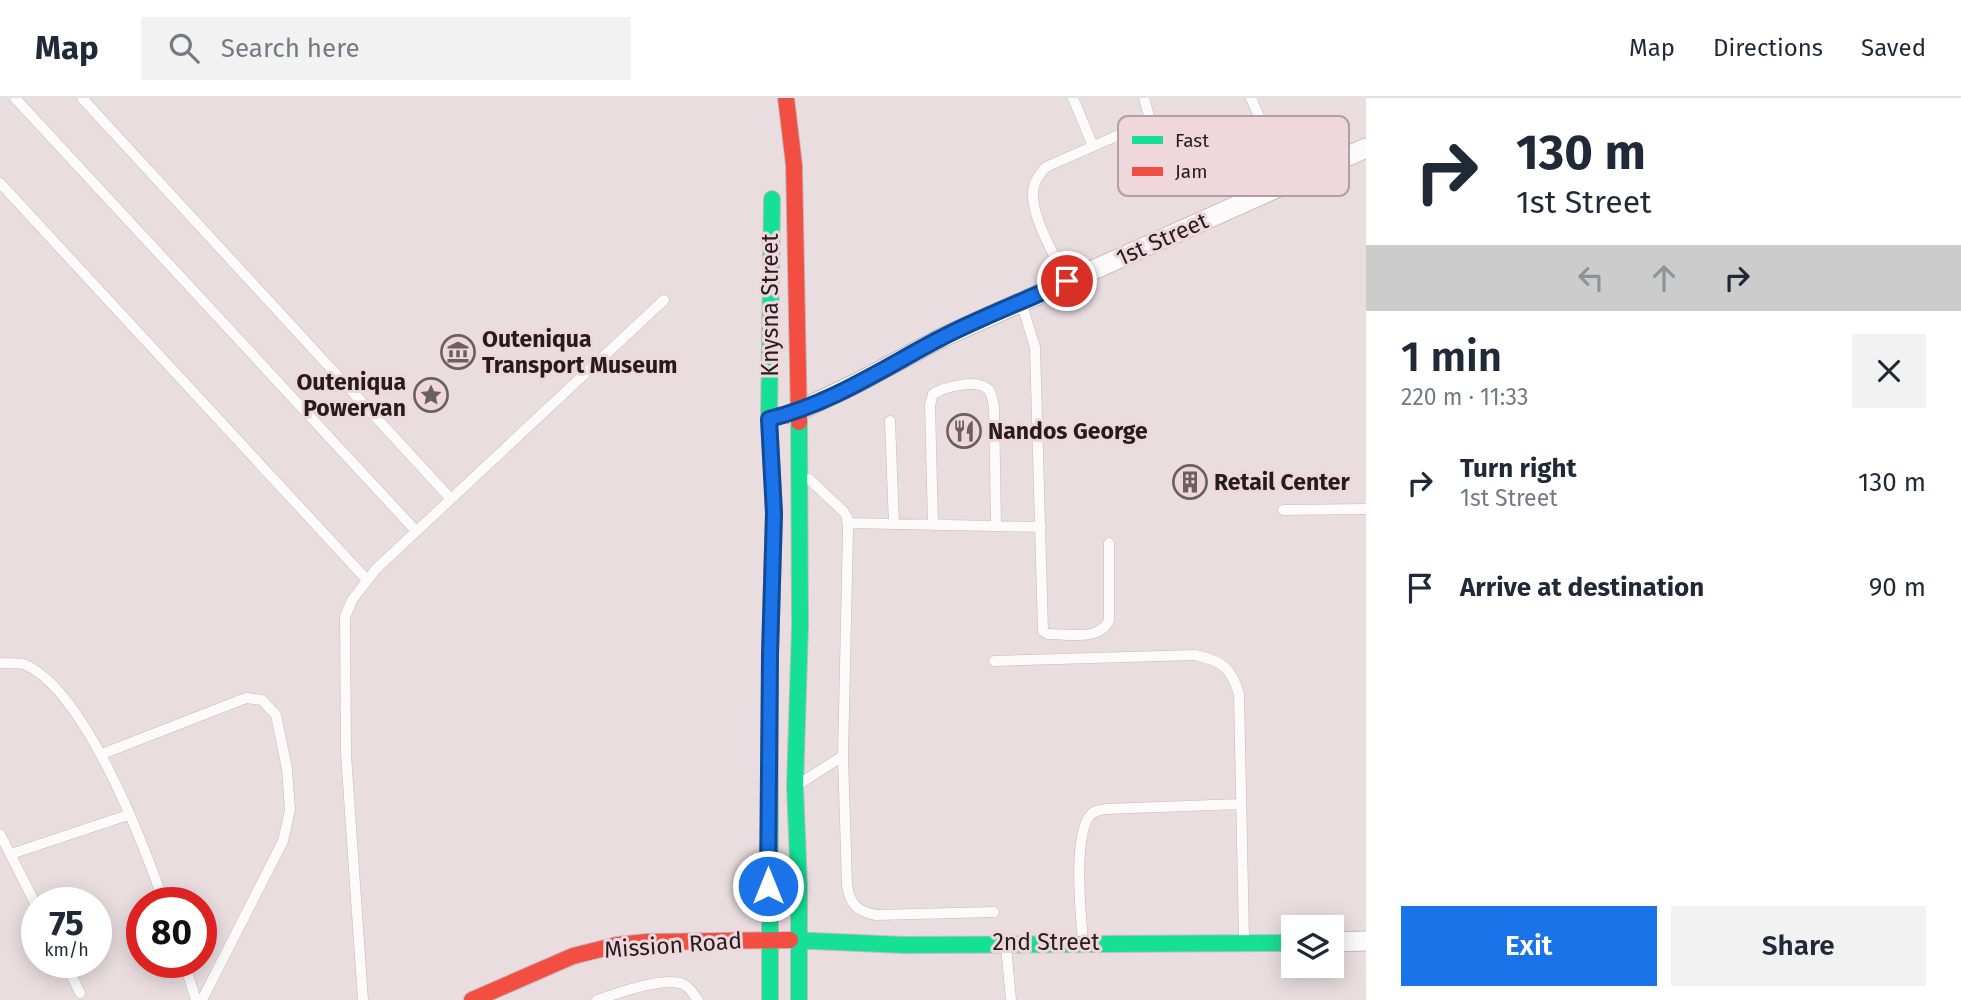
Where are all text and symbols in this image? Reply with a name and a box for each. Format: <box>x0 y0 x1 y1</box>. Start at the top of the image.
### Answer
search box <box>141 17 631 80</box>
text: Map <box>35 28 99 68</box>
icon: search <box>165 29 203 67</box>
text: Search here <box>221 33 360 64</box>
text: Map <box>1629 34 1675 62</box>
text: Directions <box>1713 34 1823 62</box>
text: Saved <box>1861 34 1926 62</box>
legend <box>1118 116 1349 196</box>
text: 130 m <box>1516 123 1646 182</box>
icon: right <box>1401 126 1492 217</box>
text: Fast <box>1175 129 1209 152</box>
text: Jam <box>1175 160 1207 183</box>
text: 1st Street <box>1516 183 1652 221</box>
street label: 1st Street <box>1112 206 1213 272</box>
street label: Knysna Street <box>756 233 784 377</box>
pin <box>1037 251 1097 311</box>
icon: left <box>1572 259 1610 297</box>
icon: ahead <box>1645 259 1683 297</box>
icon: right <box>1718 259 1756 297</box>
icon: arrive <box>1048 262 1086 300</box>
place label: Outeniqua Transport Museum <box>482 325 677 379</box>
text: 1 min <box>1401 332 1502 382</box>
museum icon: Outeniqua Transport Museum <box>439 333 477 371</box>
button: close <box>1852 334 1926 408</box>
place label: Outeniqua Powervan <box>296 368 406 422</box>
place icon: Outeniqua Powervan <box>412 376 450 414</box>
text: 220 m · 11:33 <box>1401 383 1528 411</box>
restaurant icon: Nandos George <box>945 412 983 450</box>
place label: Nandos George <box>988 417 1148 445</box>
text: Turn right <box>1460 453 1577 484</box>
building icon: Retail Center <box>1171 463 1209 501</box>
icon: right <box>1401 464 1439 502</box>
text: 130 m <box>1858 467 1926 498</box>
place label: Retail Center <box>1214 468 1350 496</box>
text: 1st Street <box>1460 484 1558 512</box>
icon: arrive <box>1401 569 1439 607</box>
text: Arrive at destination <box>1460 572 1704 603</box>
text: 90 m <box>1869 572 1926 603</box>
position arrow <box>731 849 805 923</box>
speed limit sign: 80 <box>126 887 217 978</box>
text: 75 <box>49 902 84 944</box>
button: Exit <box>1401 906 1657 986</box>
button: Share <box>1671 906 1926 986</box>
map controls <box>1281 915 1344 978</box>
button: layers <box>1281 915 1344 978</box>
street label: Mission Road <box>603 926 743 964</box>
street label: 2nd Street <box>992 928 1100 956</box>
text: km/h <box>44 939 89 961</box>

